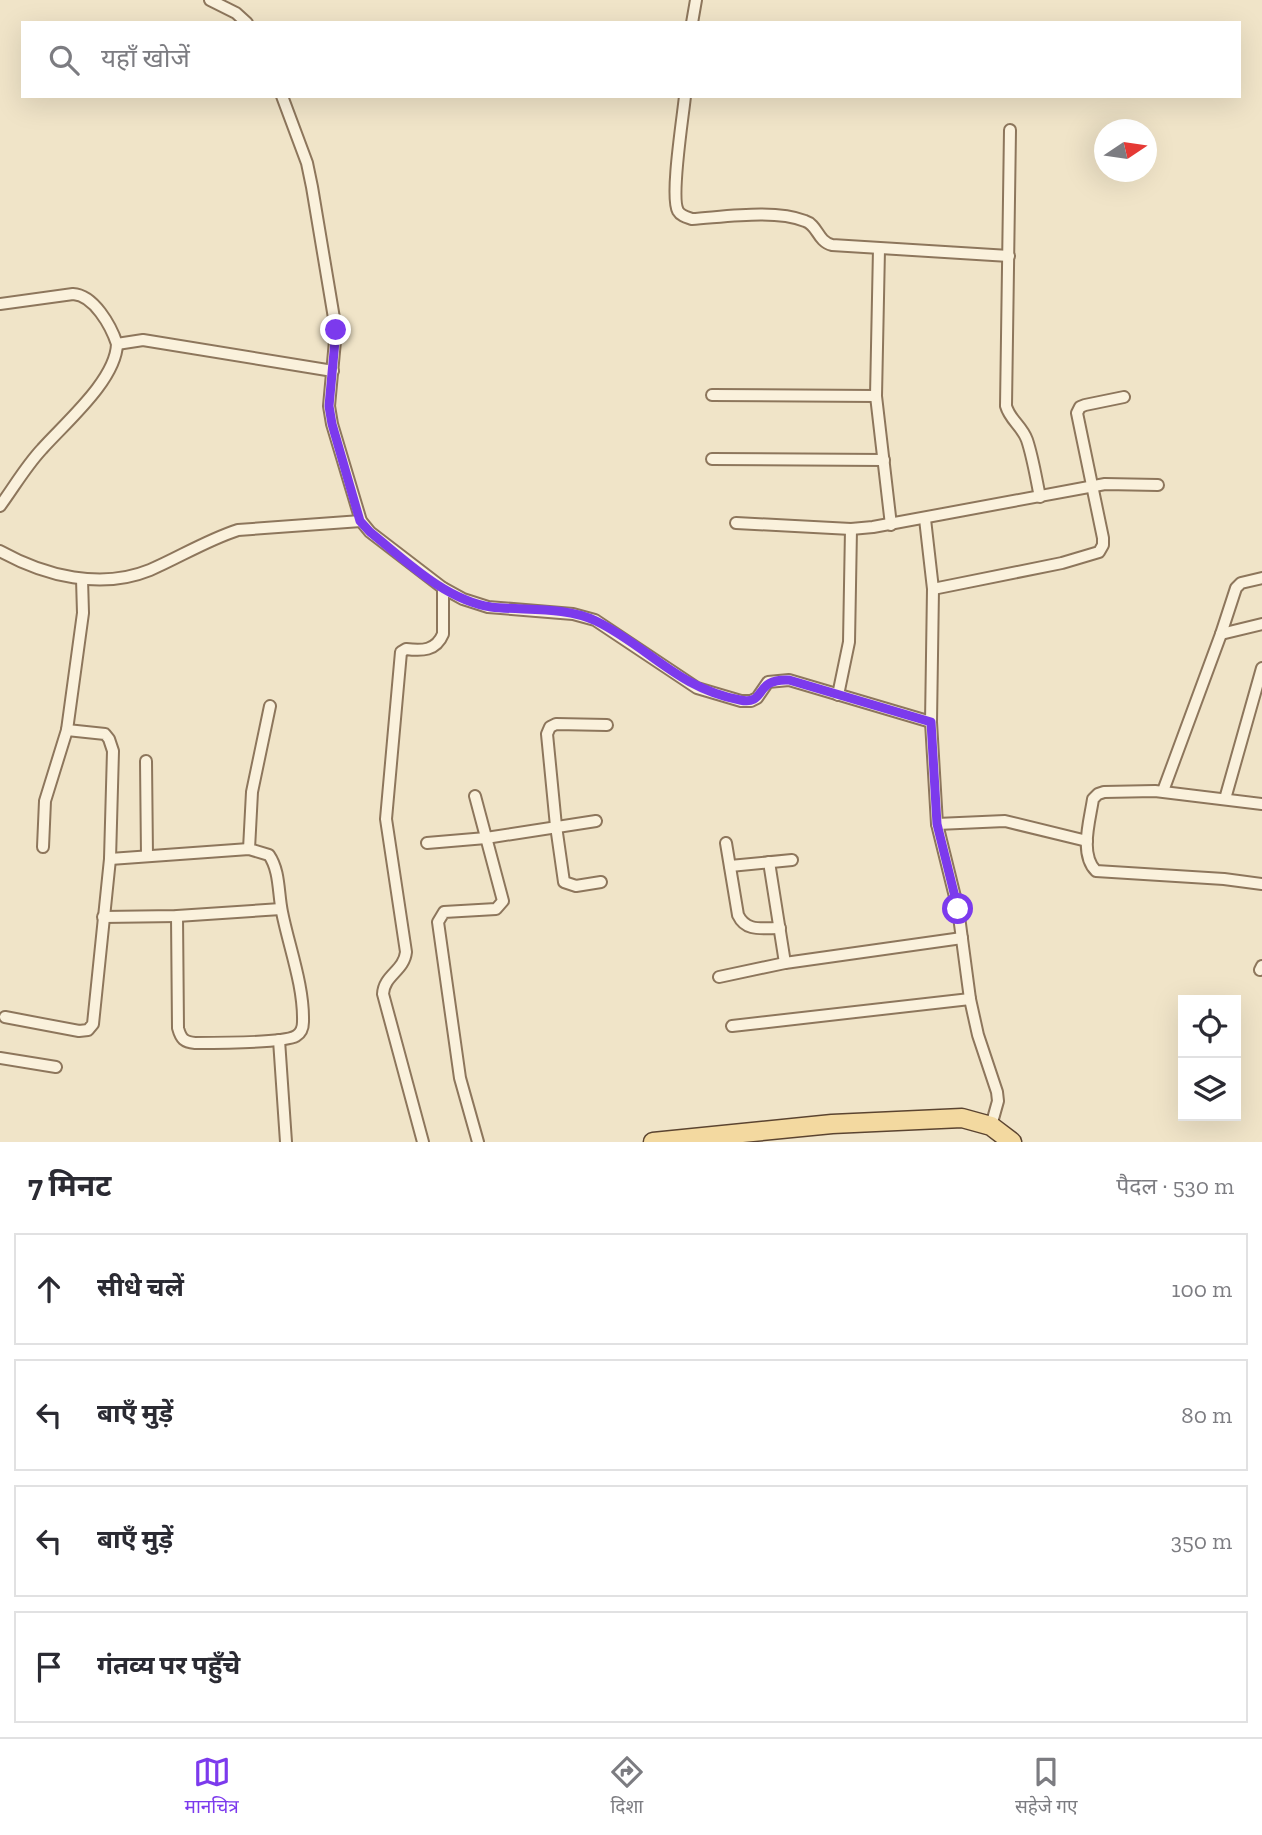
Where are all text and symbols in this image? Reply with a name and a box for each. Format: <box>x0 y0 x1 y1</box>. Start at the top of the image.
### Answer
search box <box>21 21 1241 98</box>
icon: search <box>45 41 83 79</box>
text: यहाँ खोजें <box>101 42 190 74</box>
north arrow <box>1094 119 1157 182</box>
route end <box>320 314 351 345</box>
route start <box>942 893 973 924</box>
map controls <box>1178 995 1241 1121</box>
button: locate <box>1178 995 1241 1058</box>
button: layers <box>1178 1058 1241 1121</box>
text: 7 मिनट <box>28 1168 111 1204</box>
text: पैदल · 530 m <box>1116 1172 1234 1200</box>
icon: ahead <box>30 1270 68 1308</box>
text: सीधे चलें <box>97 1271 184 1303</box>
text: 100 m <box>1172 1275 1232 1303</box>
icon: left <box>30 1396 68 1434</box>
text: बाएँ मुड़ें <box>97 1397 173 1429</box>
text: 80 m <box>1181 1401 1232 1429</box>
icon: left <box>30 1522 68 1560</box>
text: बाएँ मुड़ें <box>97 1523 173 1555</box>
text: 350 m <box>1171 1527 1232 1555</box>
icon: arrive <box>30 1648 68 1686</box>
text: गंतव्य पर पहुँचे <box>97 1649 240 1681</box>
tab: मानचित्र <box>185 1753 239 1821</box>
tab: दिशा <box>608 1753 646 1821</box>
tab: सहेजे गए <box>1015 1753 1077 1821</box>

